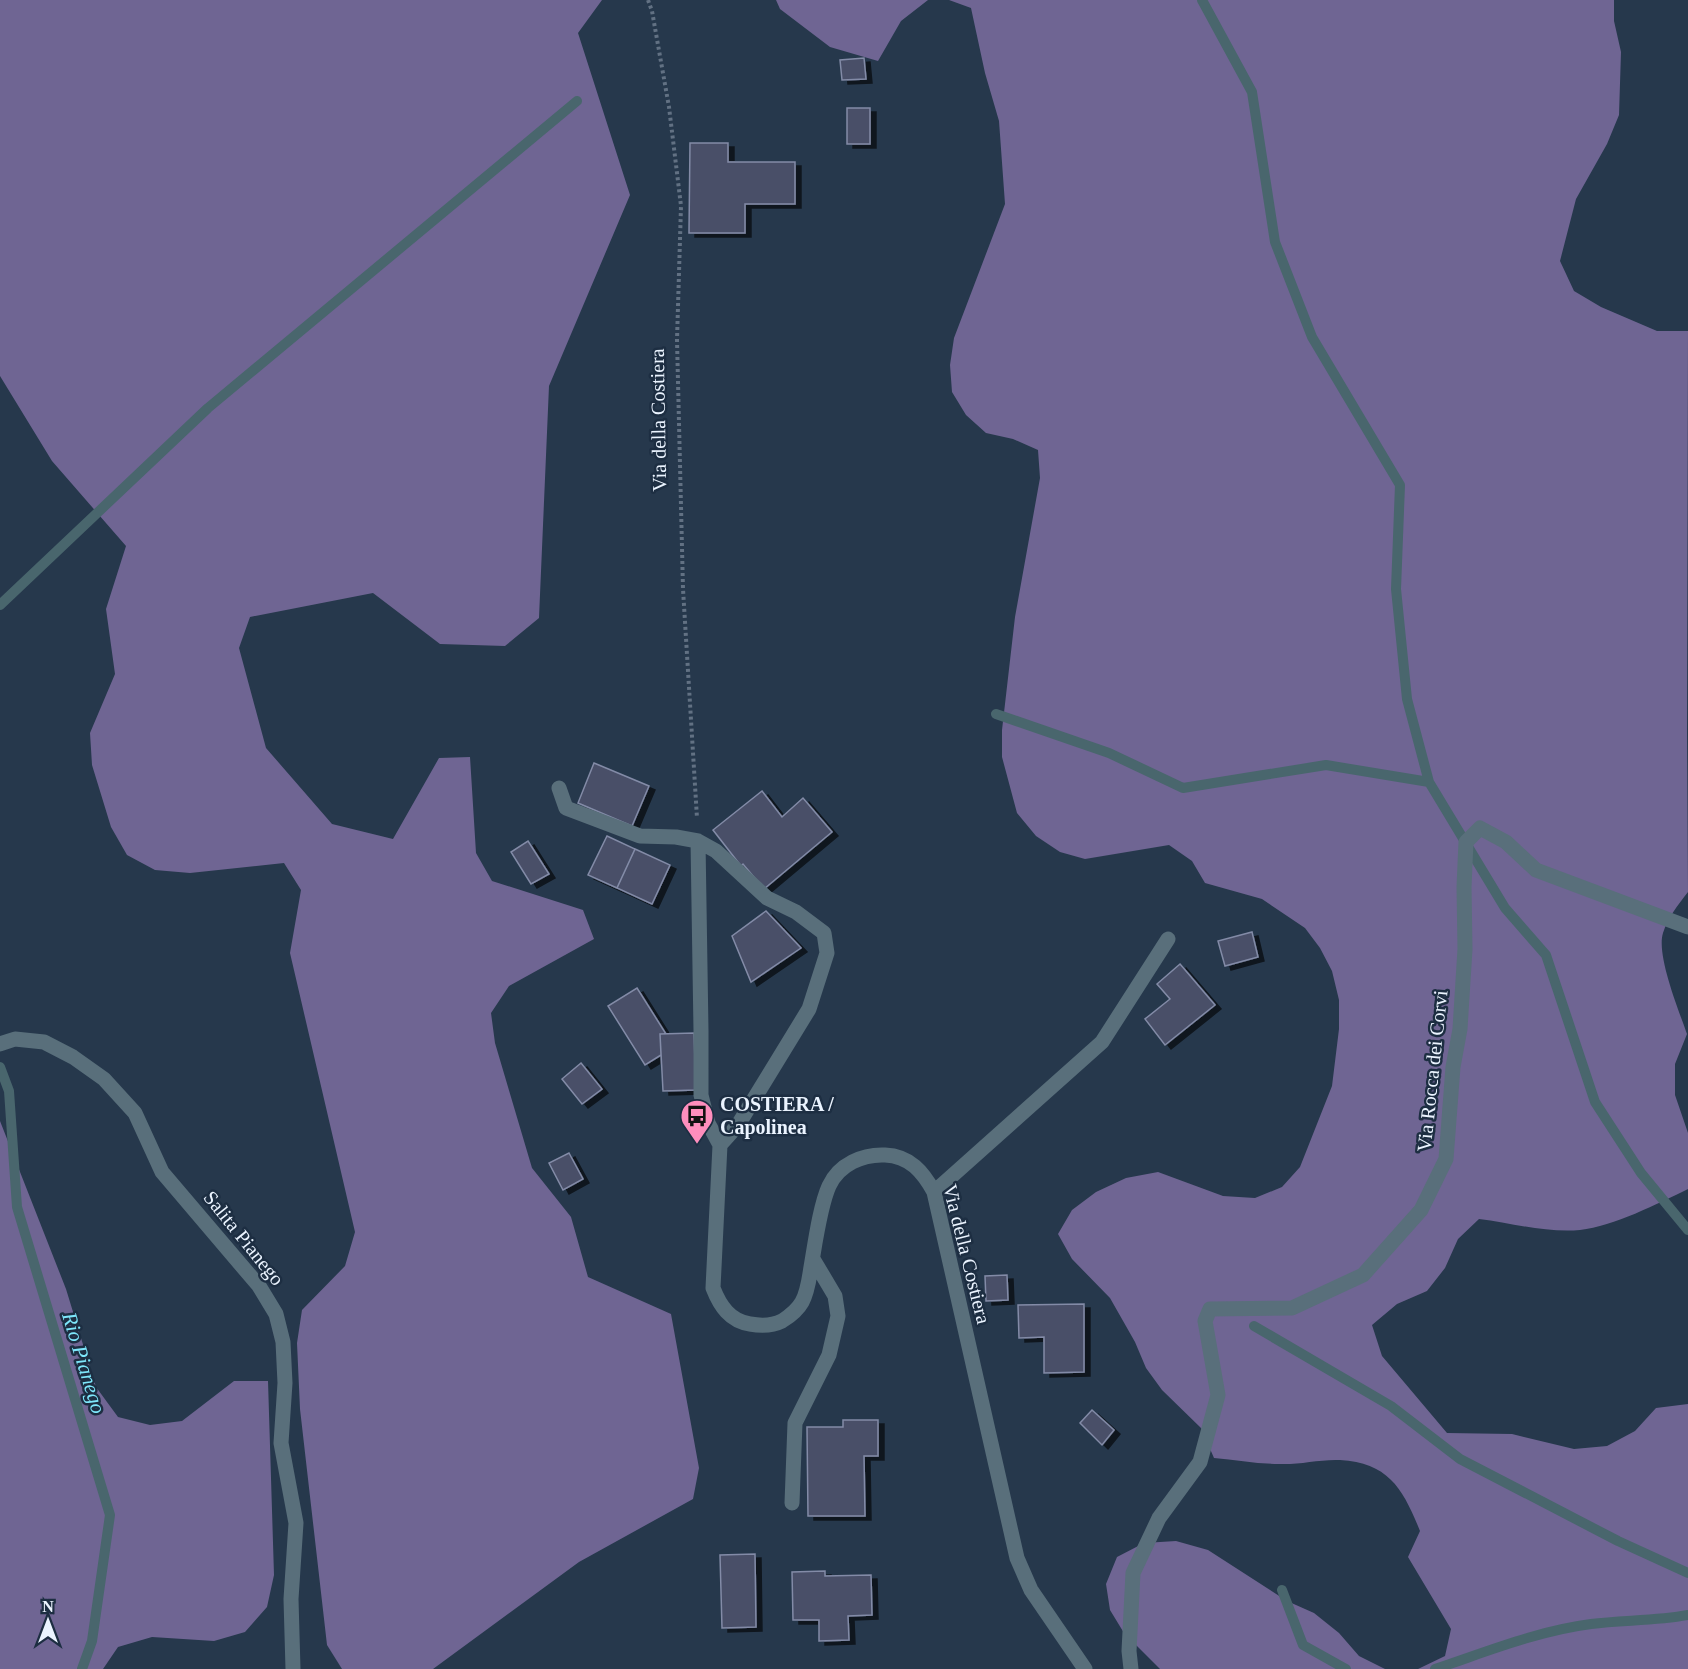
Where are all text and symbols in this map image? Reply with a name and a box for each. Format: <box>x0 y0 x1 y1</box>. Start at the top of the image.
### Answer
street label: Via della Costiera <box>646 348 670 492</box>
street label: Via Rocca dei Corvi <box>1413 989 1451 1153</box>
place label: COSTIERA / Capolinea <box>720 1093 834 1139</box>
bus stop icon: COSTIERA / Capolinea <box>679 1098 715 1145</box>
street label: Via della Costiera <box>939 1182 995 1326</box>
street label: Salita Pianego <box>198 1186 289 1290</box>
water label: Rio Pianego <box>57 1309 111 1416</box>
north arrow <box>18 1591 78 1651</box>
text: N <box>42 1598 54 1615</box>

